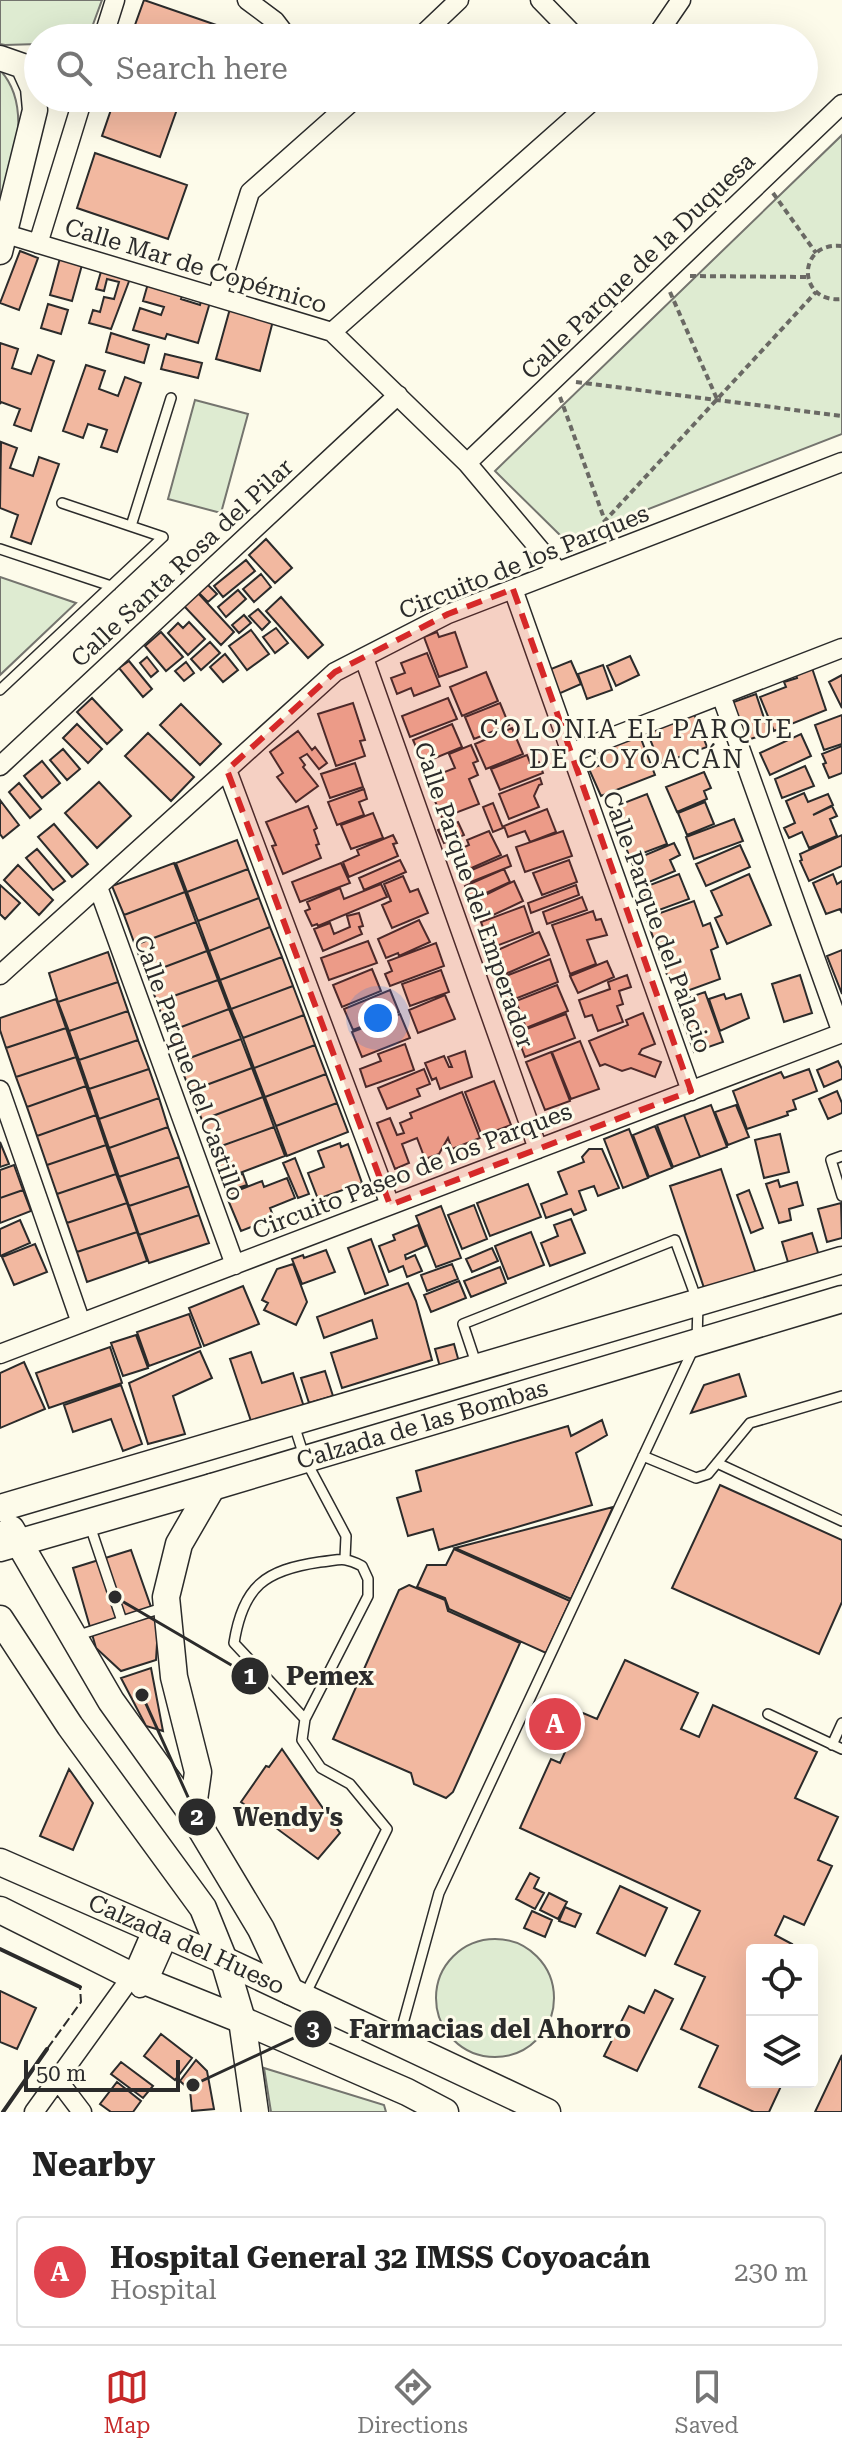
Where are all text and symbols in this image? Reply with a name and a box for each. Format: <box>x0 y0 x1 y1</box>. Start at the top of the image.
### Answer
search box <box>24 24 818 112</box>
icon: search <box>52 46 96 90</box>
text: Search here <box>116 51 288 86</box>
street label: Calle Parque de la Duquesa <box>515 147 761 385</box>
street label: Calle Mar de Copérnico <box>62 213 330 319</box>
street label: Calle Santa Rosa del Pilar <box>66 453 299 673</box>
street label: Circuito de los Parques <box>395 499 653 625</box>
district label: COLONIA EL PARQUE DE COYOACÁN <box>480 714 794 774</box>
street label: Calle Parque del Emperador <box>408 738 540 1052</box>
street label: Calle Parque del Palacio <box>597 787 717 1057</box>
street label: Calle Parque del Castillo <box>128 931 250 1205</box>
your location <box>358 998 398 1038</box>
street label: Circuito Paseo de los Parques <box>248 1097 576 1245</box>
street label: Calzada de las Bombas <box>293 1374 551 1475</box>
callout: Pemex <box>230 1651 390 1701</box>
text: Pemex <box>286 1661 375 1691</box>
text: 1 <box>243 1662 257 1690</box>
pin: A <box>529 1694 581 1754</box>
callout: Wendy's <box>177 1792 359 1842</box>
text: Wendy's <box>233 1802 343 1832</box>
text: 2 <box>190 1803 204 1831</box>
street label: Calzada del Hueso <box>84 1888 289 2001</box>
map controls <box>746 1944 818 2088</box>
button: locate <box>746 1944 818 2016</box>
callout: Farmacias del Ahorro <box>293 2004 647 2054</box>
text: Farmacias del Ahorro <box>349 2014 631 2044</box>
text: 3 <box>306 2016 320 2044</box>
button: layers <box>746 2016 818 2088</box>
scale bar <box>24 2056 180 2092</box>
text: 50 m <box>36 2061 86 2086</box>
text: Nearby <box>32 2144 155 2184</box>
text: Hospital General 32 IMSS Coyoacán <box>110 2240 650 2275</box>
text: A <box>51 2257 69 2287</box>
text: 230 m <box>734 2257 808 2287</box>
text: Hospital <box>110 2275 217 2305</box>
tab: Map <box>103 2365 150 2438</box>
tab: Directions <box>357 2365 468 2438</box>
tab: Saved <box>675 2365 739 2438</box>

